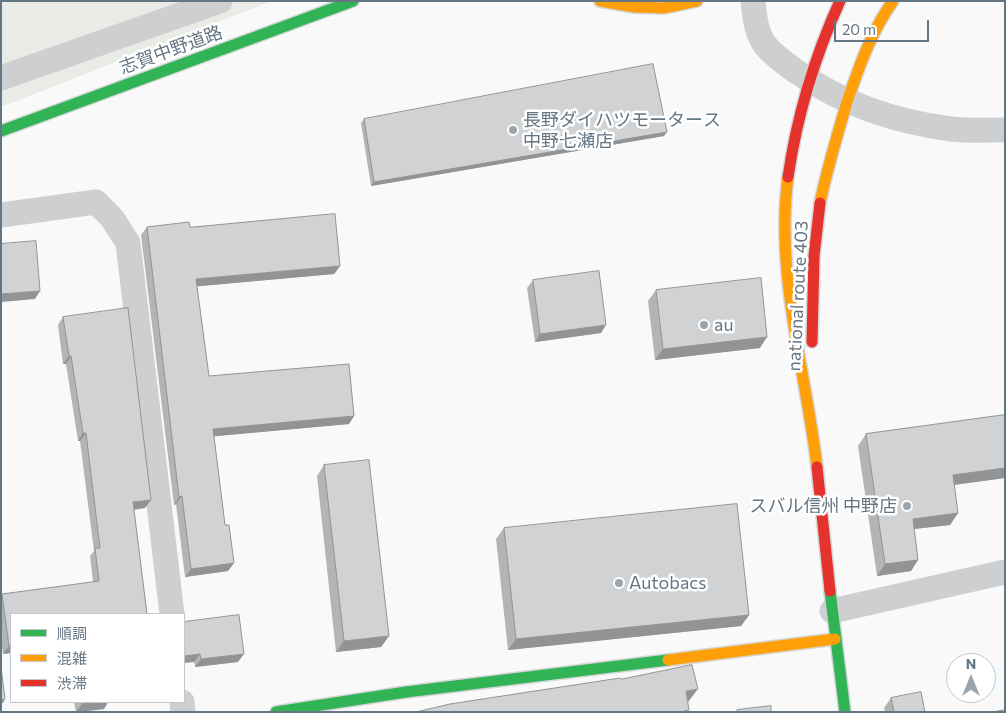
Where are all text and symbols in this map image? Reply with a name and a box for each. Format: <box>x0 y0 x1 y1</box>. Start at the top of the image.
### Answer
scale bar <box>836 10 931 42</box>
text: 20 m <box>842 20 876 38</box>
street label: 志賀中野道路 <box>117 21 225 79</box>
place label: 長野ダイハツモータース 中野七瀬店 <box>523 109 721 152</box>
marker: 長野ダイハツモータース 中野七瀬店 <box>507 124 519 136</box>
street label: national route 403 <box>783 220 813 372</box>
place label: au <box>714 314 733 336</box>
marker: au <box>698 319 710 331</box>
place label: スバル信州 中野店 <box>750 495 897 517</box>
marker: スバル信州 中野店 <box>901 500 913 512</box>
place label: Autobacs <box>629 572 706 594</box>
marker: Autobacs <box>613 577 625 589</box>
legend <box>10 613 185 703</box>
text: 順調 <box>57 624 87 642</box>
text: 混雑 <box>57 649 87 667</box>
north arrow <box>946 653 996 703</box>
text: N <box>966 655 976 672</box>
text: 渋滞 <box>57 674 87 692</box>

